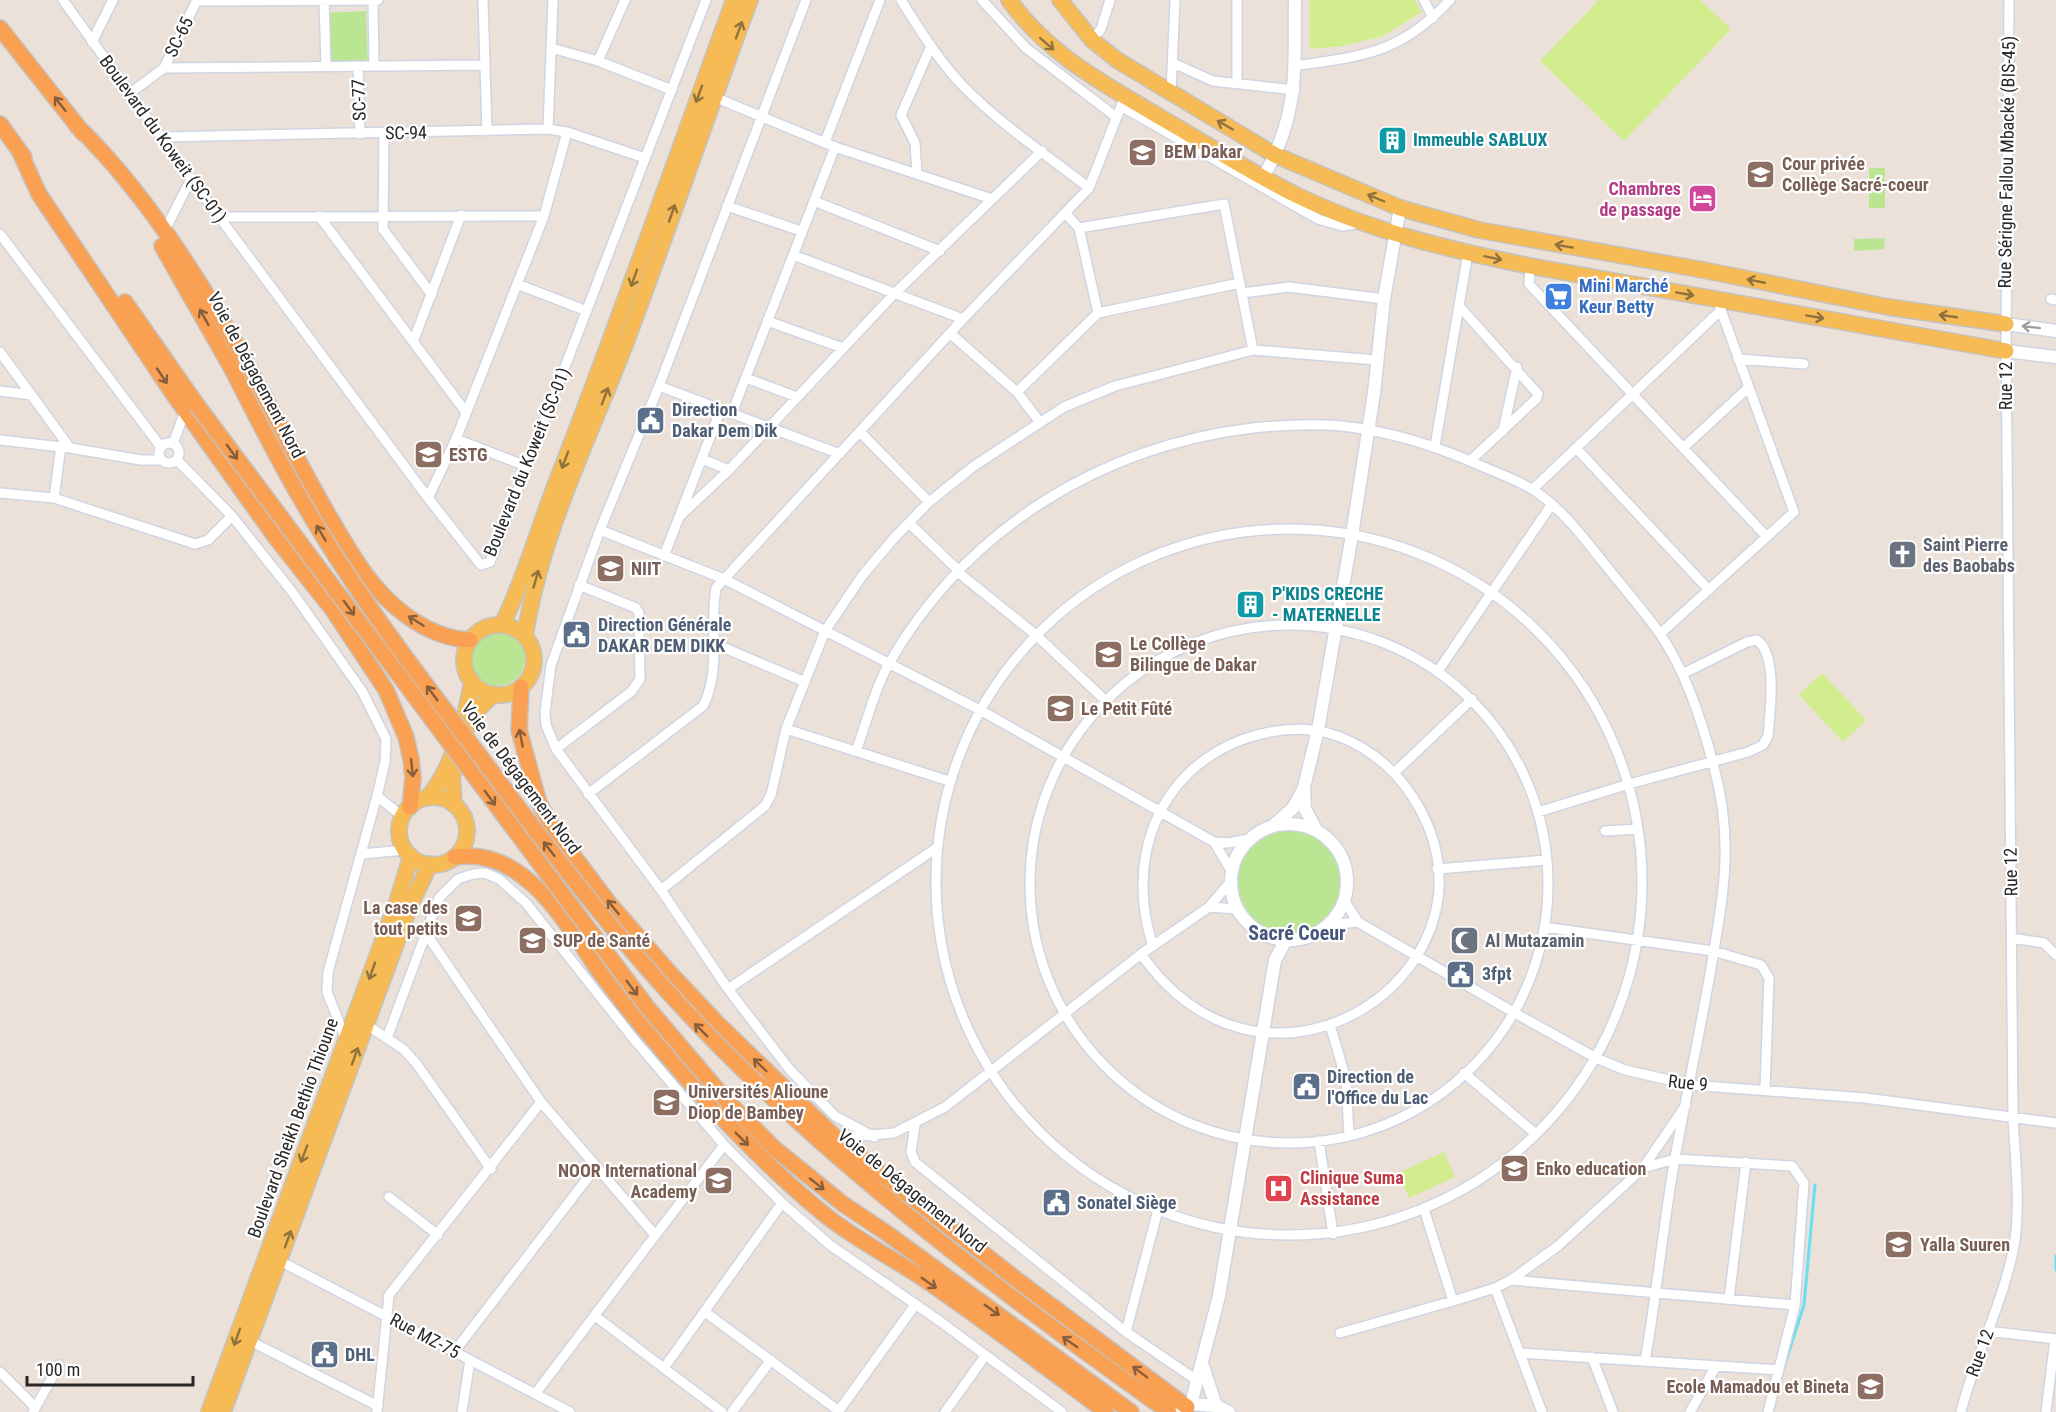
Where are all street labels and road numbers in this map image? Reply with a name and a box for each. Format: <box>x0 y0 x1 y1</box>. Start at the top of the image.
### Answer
street label: SC-65 <box>160 13 197 60</box>
street label: Rue Sérigne Fallou Mbacké (BIS-45) <box>1994 35 2020 289</box>
street label: Boulevard du Koweit (SC-01) <box>95 51 231 227</box>
street label: SC-77 <box>347 79 370 121</box>
street label: SC-94 <box>385 122 427 143</box>
street label: Voie de Dégagement Nord <box>204 288 309 461</box>
street label: Rue 12 <box>1995 362 2016 410</box>
street label: Boulevard du Koweit (SC-01) <box>479 364 575 560</box>
street label: Voie de Dégagement Nord <box>457 697 585 858</box>
street label: Rue 12 <box>2000 847 2021 896</box>
street label: Boulevard Sheikh Bethio Thioune <box>243 1015 342 1241</box>
street label: Rue 9 <box>1667 1070 1709 1095</box>
street label: Voie de Dégagement Nord <box>834 1124 991 1257</box>
street label: Rue MZ-75 <box>387 1308 464 1363</box>
street label: Rue 12 <box>1961 1326 1998 1379</box>

